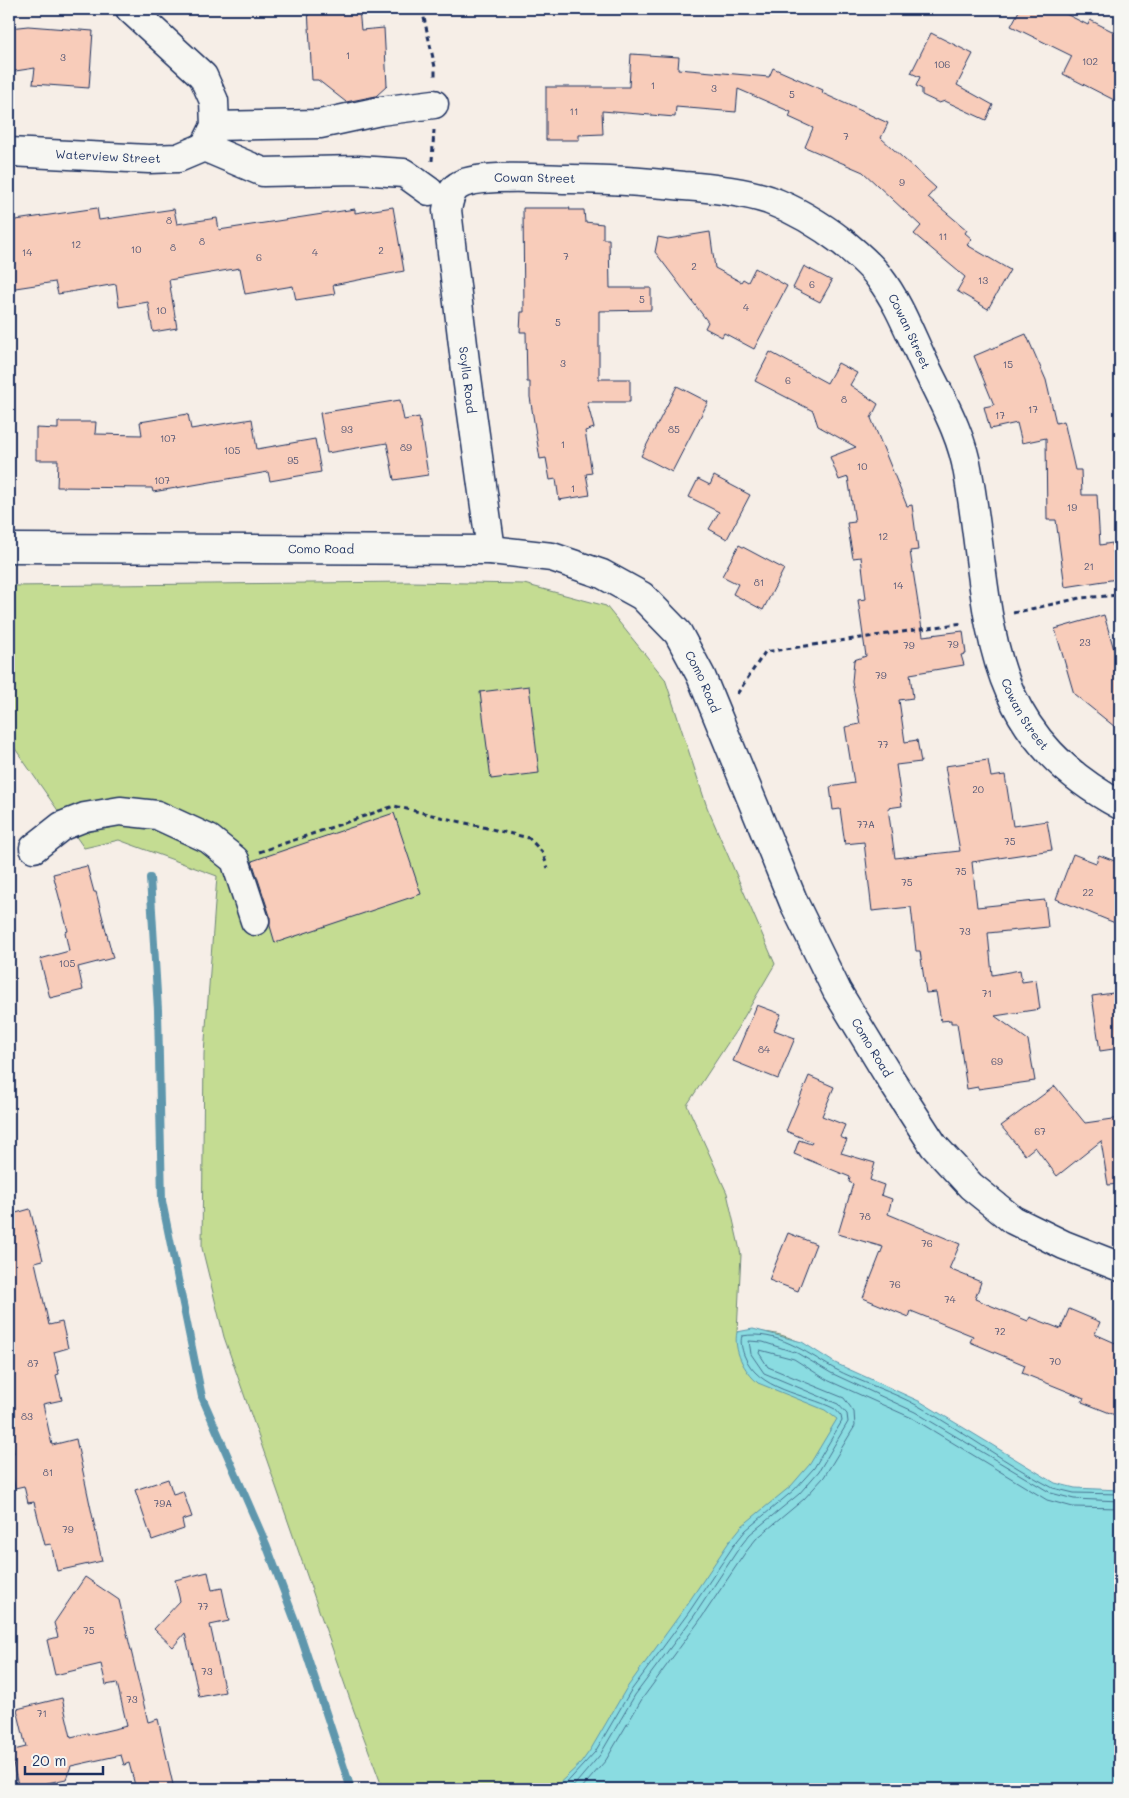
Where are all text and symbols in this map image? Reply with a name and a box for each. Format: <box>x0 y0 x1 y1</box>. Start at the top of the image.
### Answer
house number: 1 <box>346 48 350 62</box>
house number: 3 <box>60 50 66 64</box>
house number: 102 <box>1082 54 1098 68</box>
house number: 106 <box>934 57 950 71</box>
house number: 1 <box>651 78 655 92</box>
house number: 3 <box>711 81 717 95</box>
house number: 5 <box>789 87 795 101</box>
house number: 11 <box>570 104 578 118</box>
house number: 7 <box>843 129 849 143</box>
street label: Waterview Street <box>55 145 161 166</box>
street label: Cowan Street <box>494 169 575 186</box>
house number: 9 <box>899 175 905 189</box>
house number: 8 <box>166 213 172 227</box>
house number: 11 <box>939 229 947 243</box>
house number: 8 <box>199 234 205 248</box>
house number: 12 <box>71 237 81 251</box>
house number: 8 <box>170 240 176 254</box>
house number: 10 <box>131 242 141 256</box>
house number: 2 <box>378 243 384 257</box>
house number: 14 <box>22 245 32 259</box>
house number: 4 <box>312 245 318 259</box>
house number: 7 <box>563 249 569 263</box>
house number: 6 <box>256 250 262 264</box>
house number: 2 <box>691 259 697 273</box>
house number: 13 <box>978 273 988 287</box>
house number: 6 <box>809 277 815 291</box>
street label: Cowan Street <box>885 291 935 371</box>
house number: 5 <box>639 292 645 306</box>
house number: 4 <box>743 300 749 314</box>
house number: 10 <box>156 303 166 317</box>
house number: 5 <box>555 315 561 329</box>
street label: Scylla Road <box>456 345 480 415</box>
house number: 3 <box>560 356 566 370</box>
house number: 15 <box>1003 357 1013 371</box>
house number: 6 <box>785 373 791 387</box>
house number: 8 <box>841 392 847 406</box>
house number: 17 <box>1028 402 1038 416</box>
house number: 17 <box>995 408 1005 422</box>
house number: 93 <box>341 422 353 436</box>
house number: 85 <box>668 422 680 436</box>
house number: 107 <box>160 431 177 445</box>
house number: 1 <box>561 437 565 451</box>
house number: 89 <box>400 440 412 454</box>
house number: 105 <box>224 443 240 457</box>
house number: 95 <box>287 453 299 467</box>
house number: 10 <box>857 459 867 473</box>
house number: 107 <box>154 473 171 487</box>
house number: 1 <box>571 481 575 495</box>
house number: 19 <box>1067 500 1077 514</box>
house number: 12 <box>878 529 888 543</box>
street label: Como Road <box>288 540 355 556</box>
house number: 21 <box>1084 559 1094 573</box>
house number: 81 <box>754 575 764 589</box>
house number: 14 <box>893 578 903 592</box>
house number: 23 <box>1079 635 1091 649</box>
house number: 79 <box>947 637 959 651</box>
house number: 79 <box>903 638 915 652</box>
street label: Como Road <box>682 648 724 715</box>
house number: 79 <box>875 668 887 682</box>
street label: Cowan Street <box>998 676 1053 753</box>
house number: 77 <box>877 737 889 751</box>
house number: 20 <box>972 782 984 796</box>
house number: 77A <box>857 817 875 831</box>
house number: 75 <box>1004 834 1016 848</box>
house number: 75 <box>955 864 967 878</box>
house number: 75 <box>901 875 913 889</box>
house number: 22 <box>1082 885 1094 899</box>
house number: 73 <box>959 924 971 938</box>
house number: 105 <box>59 956 75 970</box>
house number: 71 <box>982 986 992 1000</box>
street label: Como Road <box>848 1015 897 1080</box>
house number: 84 <box>758 1042 770 1056</box>
house number: 69 <box>991 1054 1003 1068</box>
house number: 67 <box>1034 1124 1046 1138</box>
house number: 78 <box>859 1209 871 1223</box>
house number: 76 <box>921 1236 933 1250</box>
house number: 76 <box>889 1277 901 1291</box>
house number: 74 <box>944 1292 956 1306</box>
house number: 72 <box>994 1324 1006 1338</box>
house number: 70 <box>1049 1354 1061 1368</box>
house number: 87 <box>27 1356 39 1370</box>
house number: 83 <box>21 1409 33 1423</box>
house number: 81 <box>43 1465 53 1479</box>
house number: 79A <box>154 1496 172 1510</box>
house number: 79 <box>62 1522 74 1536</box>
house number: 77 <box>197 1599 209 1613</box>
house number: 75 <box>83 1623 95 1637</box>
house number: 73 <box>201 1664 213 1678</box>
house number: 73 <box>126 1692 138 1706</box>
house number: 71 <box>37 1706 47 1720</box>
scale bar <box>25 1743 102 1775</box>
text: 20 m <box>32 1750 66 1770</box>

